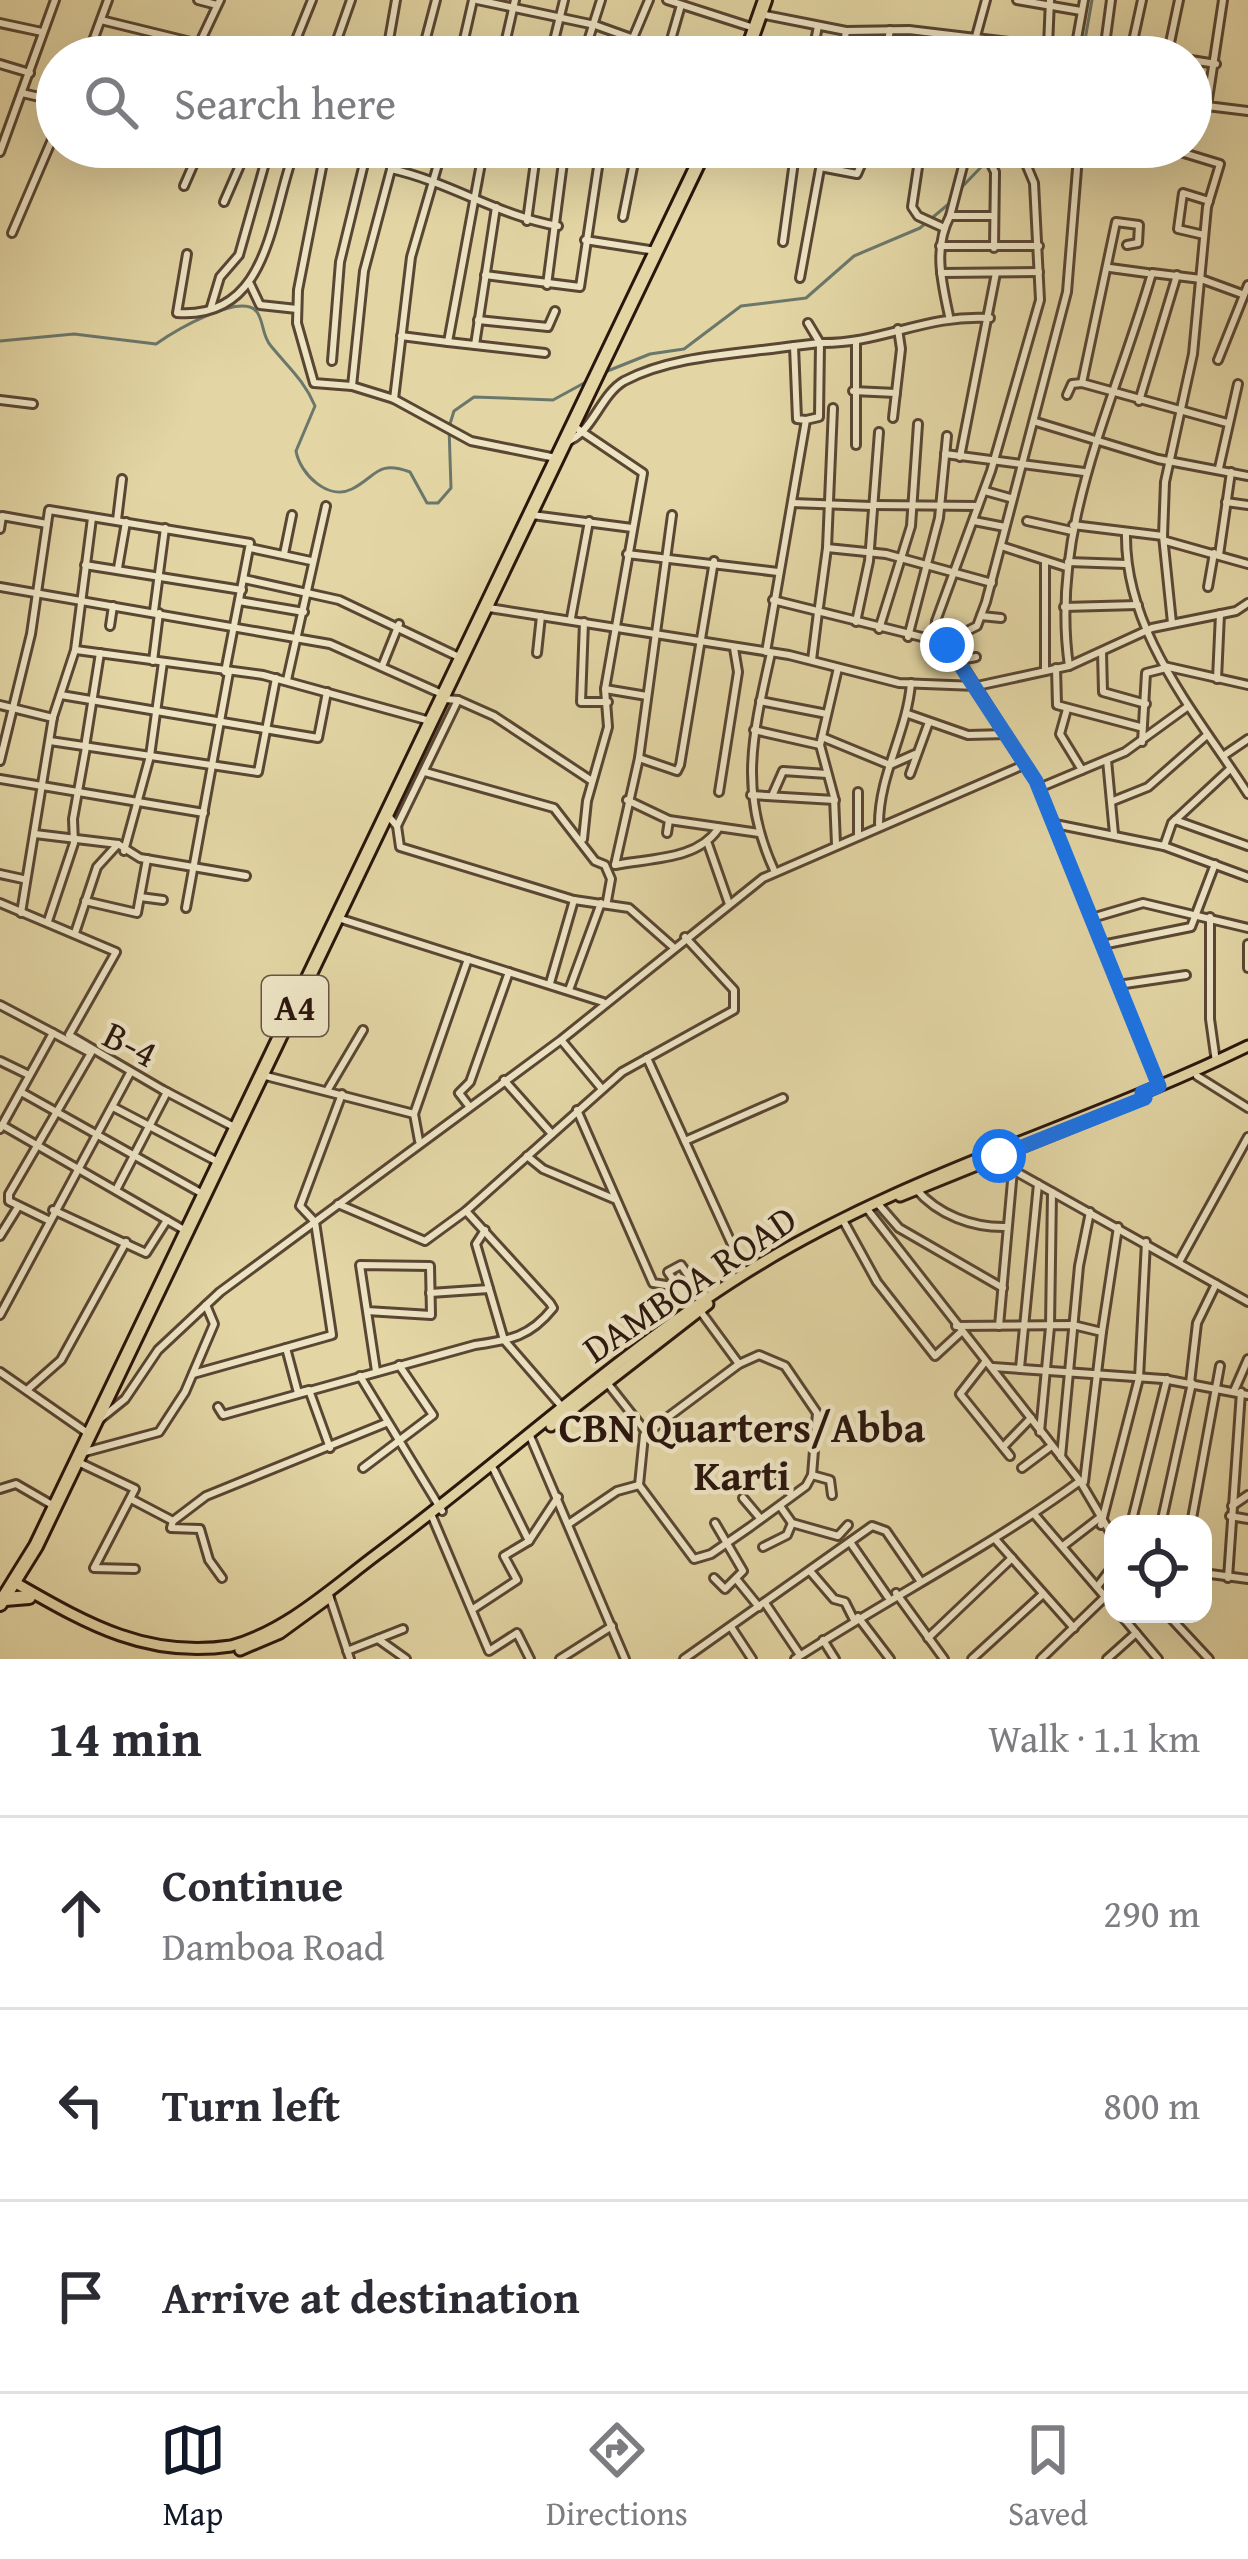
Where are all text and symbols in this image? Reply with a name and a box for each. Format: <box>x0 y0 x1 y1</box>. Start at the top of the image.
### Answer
search box <box>36 36 1212 168</box>
icon: search <box>78 69 144 135</box>
text: Search here <box>174 70 396 135</box>
route end <box>920 618 974 672</box>
road number: A4 <box>262 976 328 1036</box>
street label: B-4 <box>94 1005 168 1081</box>
route start <box>972 1129 1026 1183</box>
street label: DAMBOA ROAD <box>570 1190 808 1376</box>
district label: CBN Quarters/Abba Karti <box>559 1396 926 1505</box>
map controls <box>1104 1515 1212 1623</box>
button: locate <box>1104 1515 1212 1623</box>
text: 14 min <box>48 1700 202 1775</box>
text: Walk · 1.1 km <box>988 1709 1200 1766</box>
text: Continue <box>162 1852 343 1917</box>
icon: ahead <box>48 1880 114 1946</box>
text: 290 m <box>1103 1884 1200 1941</box>
text: Damboa Road <box>162 1917 385 1974</box>
icon: left <box>48 2072 114 2138</box>
text: Turn left <box>162 2072 340 2137</box>
text: 800 m <box>1103 2076 1200 2133</box>
icon: arrive <box>48 2264 114 2330</box>
text: Arrive at destination <box>162 2264 580 2329</box>
tab: Map <box>160 2417 226 2537</box>
tab: Directions <box>546 2417 688 2537</box>
tab: Saved <box>1008 2417 1088 2537</box>

